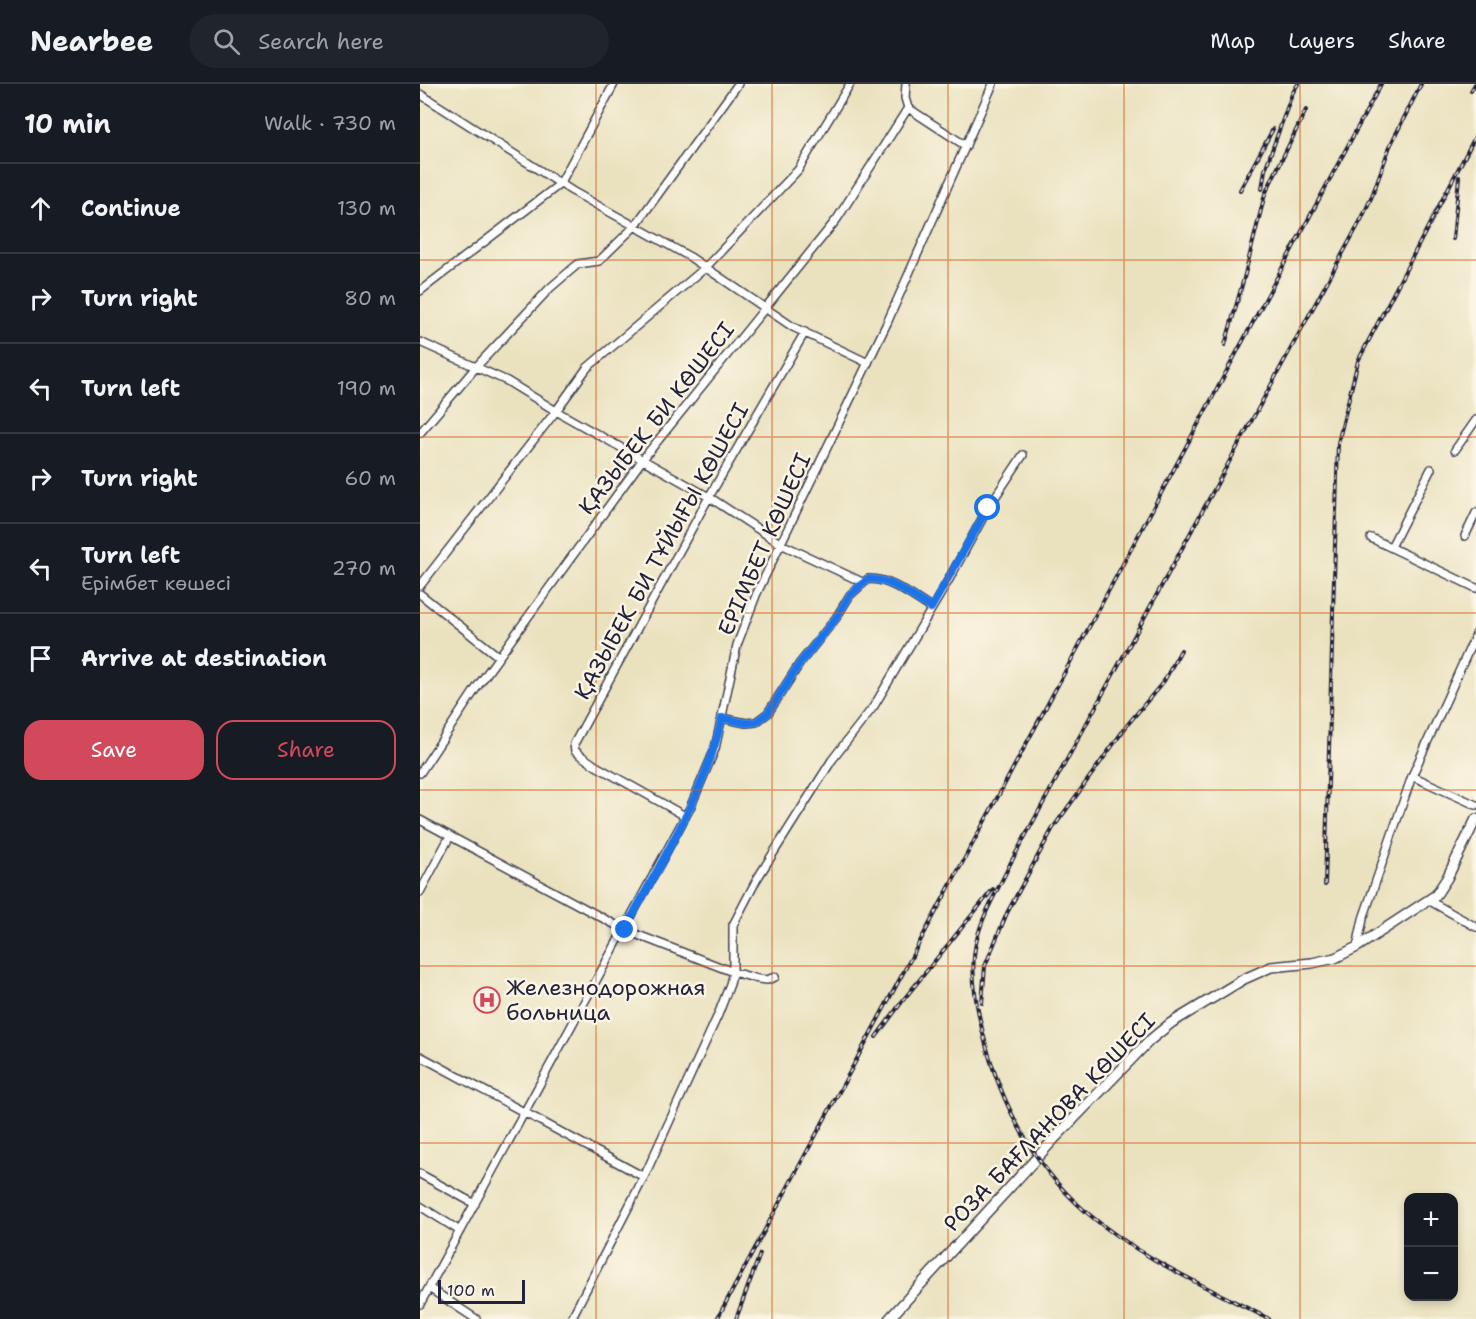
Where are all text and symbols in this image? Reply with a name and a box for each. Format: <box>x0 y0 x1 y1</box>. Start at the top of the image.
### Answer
search box <box>189 14 609 68</box>
text: Nearbee <box>30 22 153 60</box>
icon: search <box>210 25 243 58</box>
text: Search here <box>258 27 384 56</box>
text: Map <box>1210 27 1255 55</box>
text: Layers <box>1288 27 1355 55</box>
text: Share <box>1388 27 1446 55</box>
text: 10 min <box>24 106 111 141</box>
text: Walk · 730 m <box>264 110 396 136</box>
icon: ahead <box>24 192 57 225</box>
text: Continue <box>81 194 181 223</box>
text: 130 m <box>337 195 396 221</box>
icon: right <box>24 282 57 315</box>
text: Turn right <box>81 284 198 313</box>
text: 80 m <box>344 285 396 311</box>
street label: ҚАЗЫБЕК БИ КӨШЕСІ <box>572 316 741 521</box>
icon: left <box>24 372 57 405</box>
text: Turn left <box>81 374 180 403</box>
text: 190 m <box>337 375 396 401</box>
street label: ҚАЗЫБЕК БИ ТҰЙЫҒЫ КӨШЕСІ <box>568 398 755 705</box>
street label: ЕРІМБЕТ КӨШЕСІ <box>711 449 818 640</box>
icon: right <box>24 462 57 495</box>
text: Turn right <box>81 464 198 493</box>
text: 60 m <box>344 465 396 491</box>
route start <box>974 494 1000 520</box>
text: Turn left <box>81 541 180 570</box>
icon: left <box>24 552 57 585</box>
text: 270 m <box>332 555 396 581</box>
text: Ерімбет көшесі <box>81 570 231 596</box>
icon: arrive <box>24 642 57 675</box>
text: Arrive at destination <box>81 644 327 673</box>
button: Save <box>24 720 204 780</box>
button: Share <box>216 720 396 780</box>
route end <box>611 916 637 942</box>
place label: Железнодорожная больница <box>506 973 706 1027</box>
hospital icon: Железнодорожная больница <box>472 985 502 1015</box>
street label: РОЗА БАҒЛАНОВА КӨШЕСІ <box>937 1007 1162 1238</box>
map controls <box>1404 1193 1458 1301</box>
button: + <box>1404 1193 1458 1247</box>
button: − <box>1404 1247 1458 1301</box>
scale bar <box>438 1277 525 1304</box>
text: 100 m <box>447 1280 495 1301</box>

